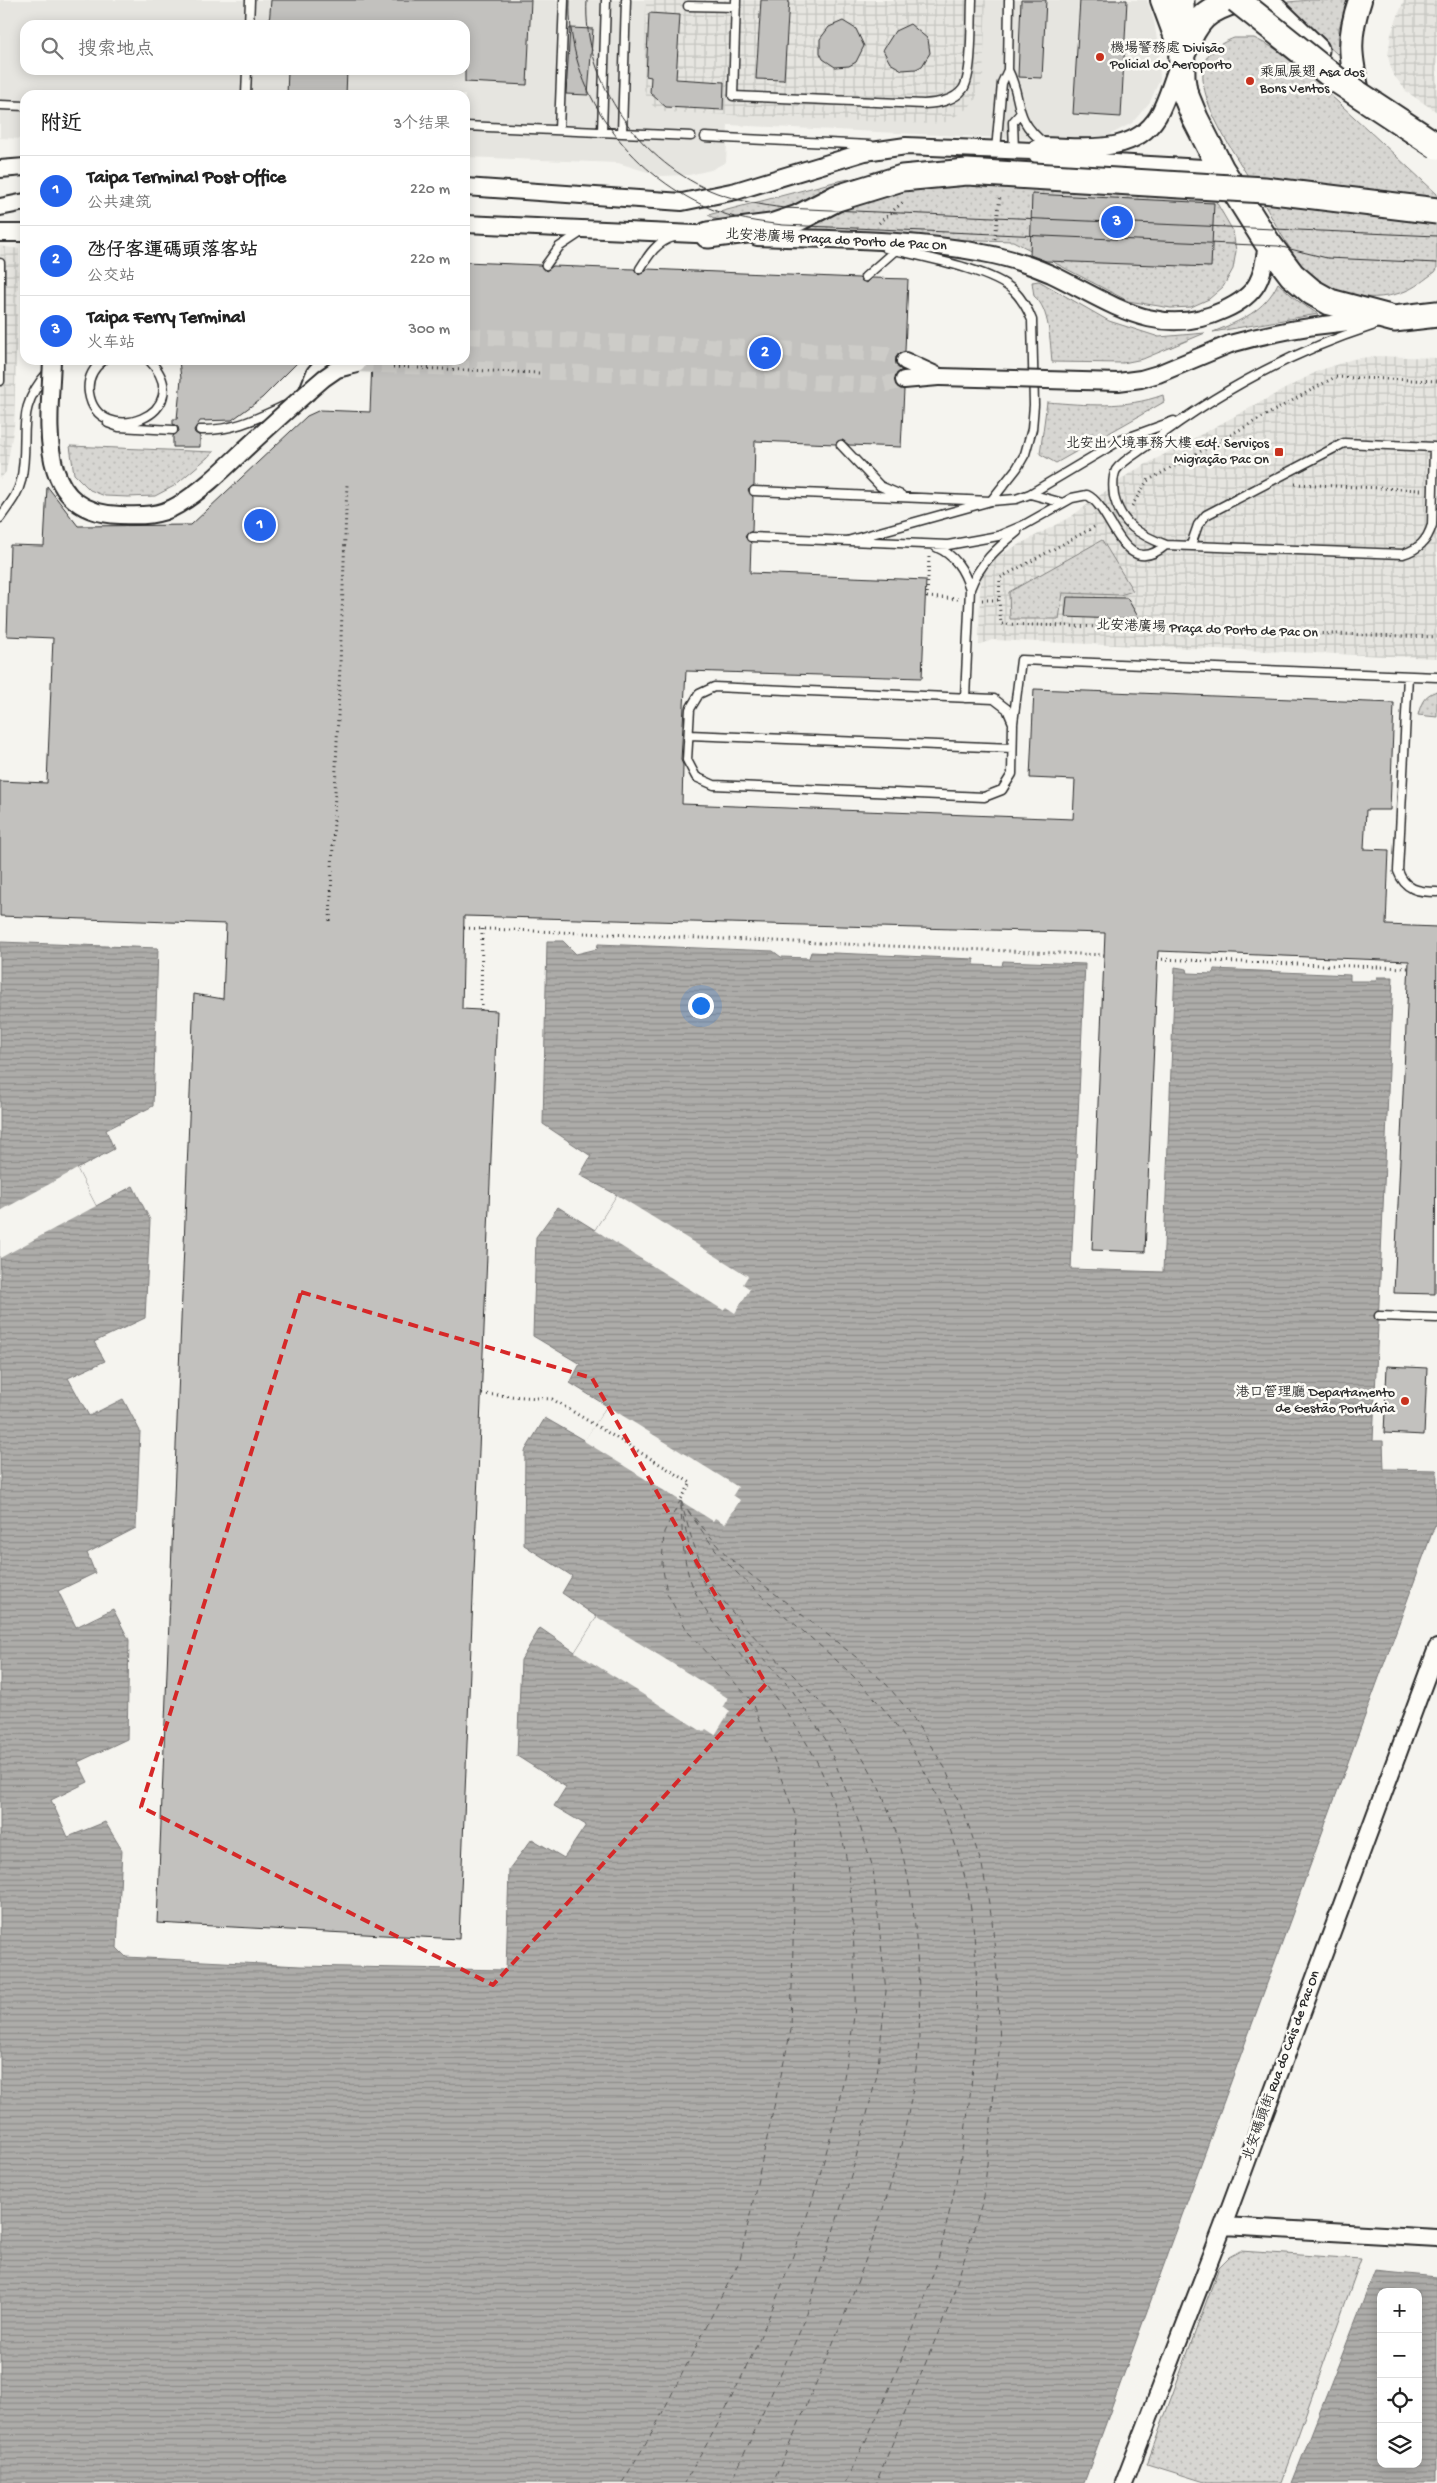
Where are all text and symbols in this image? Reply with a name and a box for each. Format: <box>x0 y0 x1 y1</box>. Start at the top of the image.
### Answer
search box <box>20 20 470 75</box>
icon: search <box>38 34 66 62</box>
text: 搜索地点 <box>78 39 154 62</box>
place label: 機場警務處 Divisão Policial do Aeroporto <box>1109 40 1232 74</box>
marker: 機場警務處 Divisão Policial do Aeroporto <box>1094 51 1106 63</box>
place label: 乘風展翅 Asa dos Bons Ventos <box>1259 64 1365 98</box>
marker: 乘風展翅 Asa dos Bons Ventos <box>1244 75 1256 87</box>
text: 附近 <box>40 113 82 138</box>
text: 3个结果 <box>394 116 450 135</box>
text: Taipa Terminal Post Office <box>87 167 286 190</box>
text: 1 <box>53 181 59 200</box>
text: 220 m <box>410 181 450 200</box>
text: 公共建筑 <box>87 195 151 214</box>
pin: 3 <box>1101 203 1133 241</box>
street label: 北安港廣場 Praça do Porto de Pac On <box>725 226 948 255</box>
text: 氹仔客運碼頭落客站 <box>87 240 258 263</box>
text: 2 <box>52 251 60 270</box>
text: 220 m <box>410 251 450 270</box>
text: 公交站 <box>87 268 135 287</box>
text: Taipa Ferry Terminal <box>87 307 245 330</box>
text: 3 <box>52 321 60 340</box>
text: 300 m <box>408 321 450 340</box>
pin: 2 <box>749 334 781 372</box>
text: 火车站 <box>87 335 135 354</box>
place label: 北安出入境事務大樓 Edf. Serviços Migração Pac On <box>1066 436 1270 469</box>
marker: 北安出入境事務大樓 Edf. Serviços Migração Pac On <box>1273 446 1285 458</box>
pin: 1 <box>244 506 276 544</box>
street label: 北安港廣場 Praça do Porto de Pac On <box>1096 617 1319 642</box>
your location <box>688 993 714 1019</box>
place label: 港口管理廳 Departamento de Gestão Portuária <box>1235 1385 1396 1418</box>
marker: 港口管理廳 Departamento de Gestão Portuária <box>1399 1395 1411 1407</box>
street label: 北安碼頭街 Rua do Cais de Pac On <box>1239 1968 1325 2164</box>
map controls <box>1377 2288 1422 2468</box>
button: + <box>1377 2288 1422 2333</box>
button: − <box>1377 2333 1422 2378</box>
button: locate <box>1377 2378 1422 2423</box>
button: layers <box>1377 2423 1422 2468</box>

